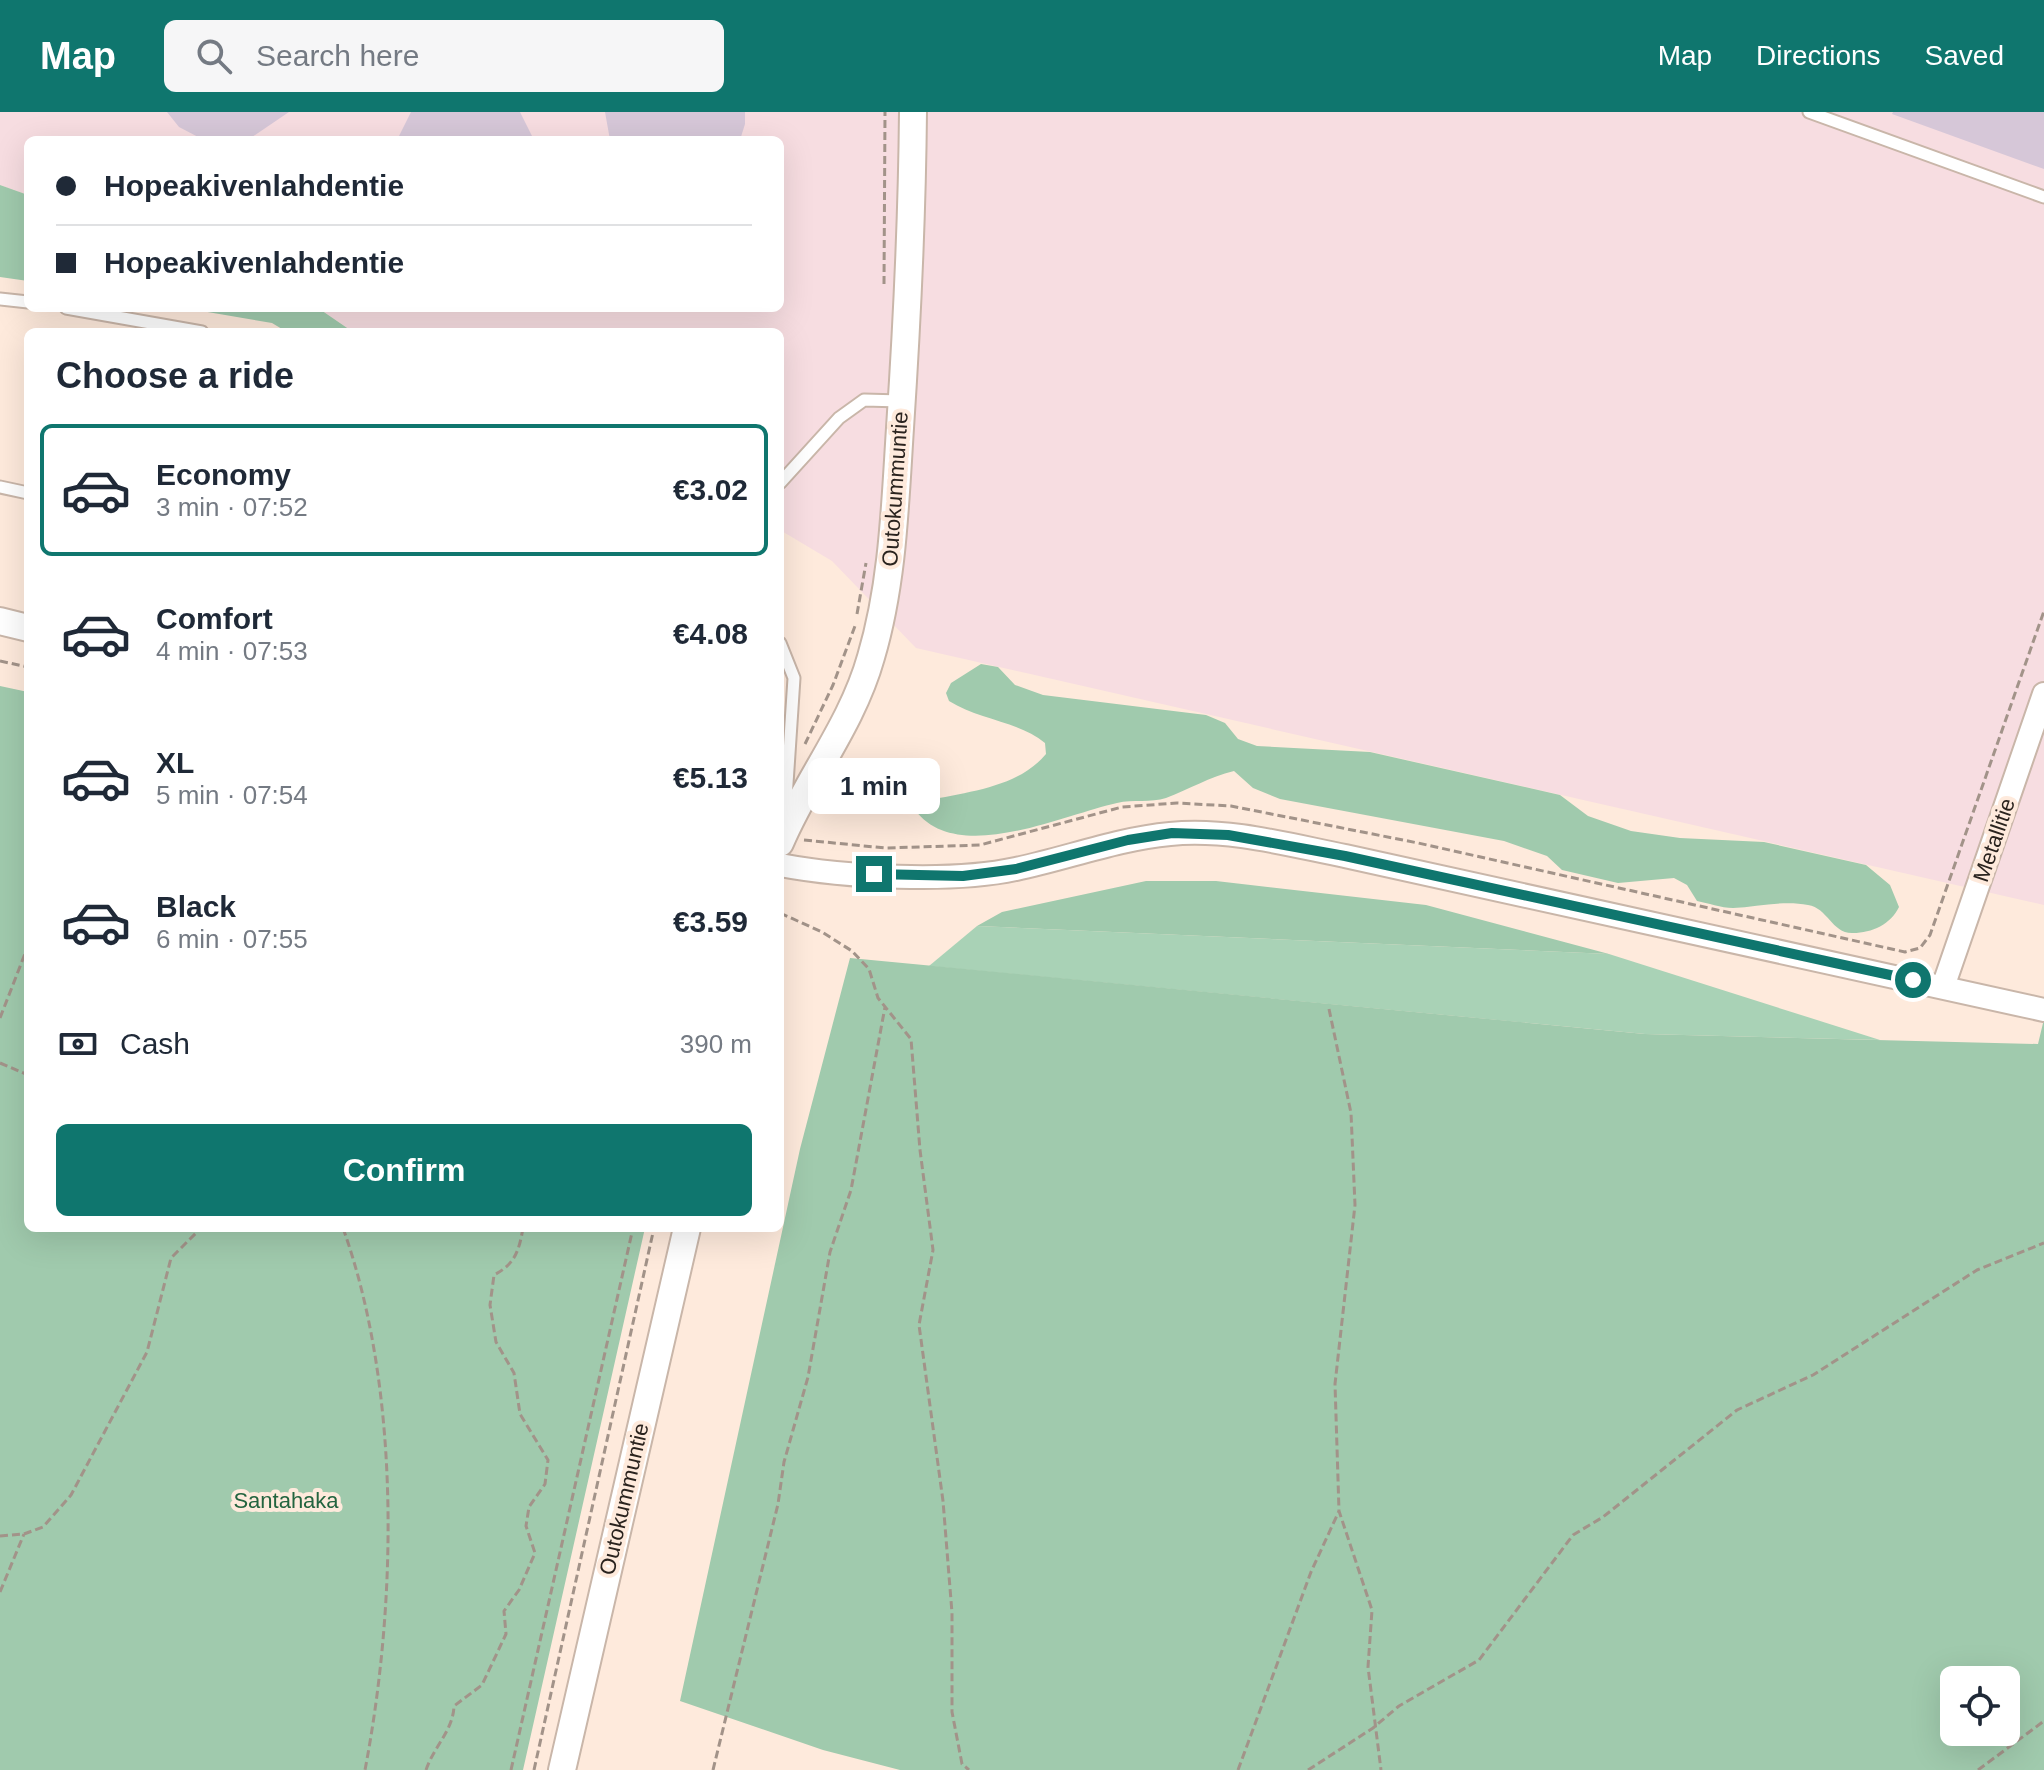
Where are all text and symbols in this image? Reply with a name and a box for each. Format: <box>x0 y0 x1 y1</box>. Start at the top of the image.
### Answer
search box <box>164 20 724 92</box>
icon: search <box>192 34 236 78</box>
text: Map <box>40 35 116 77</box>
text: Search here <box>256 39 419 72</box>
text: Map <box>1658 40 1712 71</box>
text: Directions <box>1756 40 1881 71</box>
text: Saved <box>1925 40 2004 71</box>
text: Hopeakivenlahdentie <box>104 169 404 202</box>
text: Hopeakivenlahdentie <box>104 246 404 279</box>
text: Choose a ride <box>56 355 294 396</box>
street label: Outokummuntie <box>877 411 913 567</box>
icon: car <box>60 454 132 526</box>
text: Economy <box>156 458 291 491</box>
text: €3.02 <box>673 473 748 506</box>
text: 3 min · 07:52 <box>156 492 308 522</box>
icon: car <box>60 598 132 670</box>
text: Comfort <box>156 602 273 635</box>
text: €4.08 <box>673 617 748 650</box>
text: 4 min · 07:53 <box>156 636 308 666</box>
icon: car <box>60 742 132 814</box>
text: XL <box>156 746 194 779</box>
callout: 1 min <box>808 758 940 814</box>
text: €5.13 <box>673 761 748 794</box>
text: 1 min <box>840 771 908 801</box>
text: 5 min · 07:54 <box>156 780 308 810</box>
street label: Metallitie <box>1968 795 2020 885</box>
route end <box>856 856 892 892</box>
icon: car <box>60 886 132 958</box>
text: Black <box>156 890 236 923</box>
text: €3.59 <box>673 905 748 938</box>
text: 6 min · 07:55 <box>156 924 308 954</box>
route start <box>1895 962 1931 998</box>
icon: cash <box>56 1022 100 1066</box>
text: Cash <box>120 1027 190 1060</box>
text: 390 m <box>680 1029 752 1059</box>
button: Confirm <box>56 1124 752 1216</box>
street label: Outokummuntie <box>594 1421 654 1577</box>
park label: Santahaka <box>233 1488 339 1513</box>
map controls <box>1940 1666 2020 1746</box>
button: locate <box>1940 1666 2020 1746</box>

